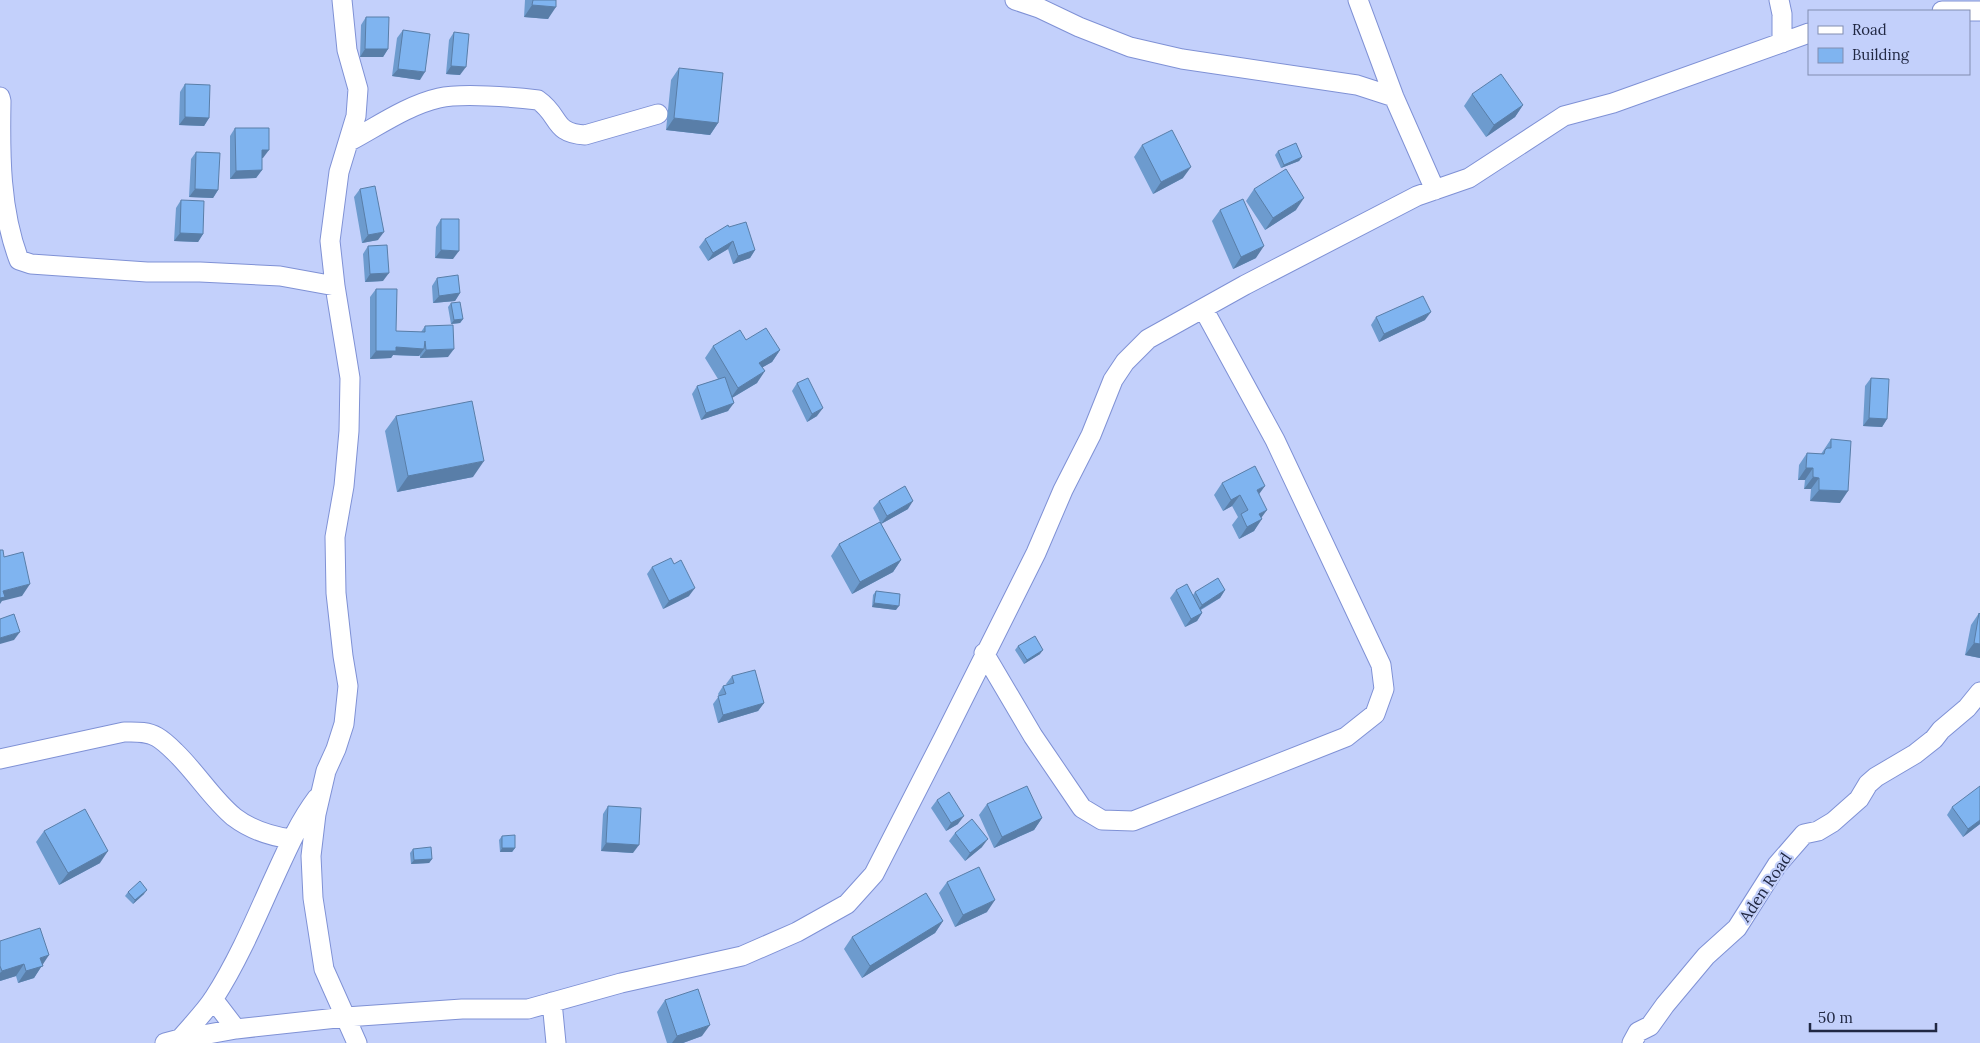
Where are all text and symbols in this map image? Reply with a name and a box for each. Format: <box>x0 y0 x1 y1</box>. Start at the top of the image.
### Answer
legend <box>1808 10 1970 75</box>
text: Road <box>1852 20 1887 39</box>
text: Building <box>1852 45 1910 64</box>
street label: Aden Road <box>1734 848 1796 926</box>
scale bar <box>1810 1000 1936 1032</box>
text: 50 m <box>1818 1008 1853 1027</box>

